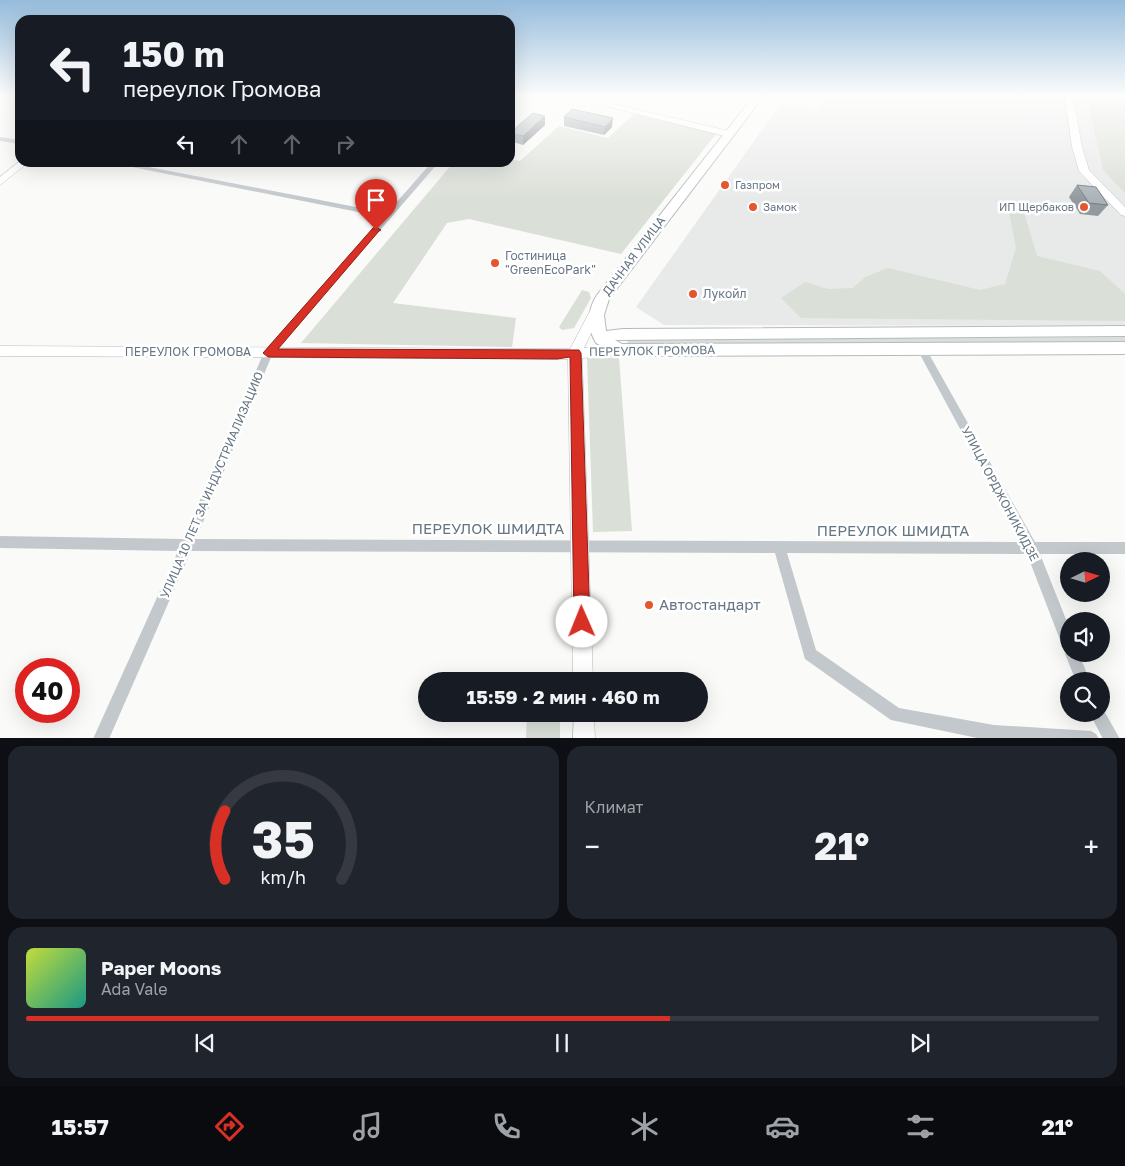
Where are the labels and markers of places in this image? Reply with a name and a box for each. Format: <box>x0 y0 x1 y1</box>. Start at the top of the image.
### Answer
place label: Газпром <box>735 178 780 191</box>
pin <box>355 179 397 230</box>
marker: Газпром <box>719 179 731 191</box>
place label: Замок <box>763 200 798 213</box>
place label: ИП Щербаков <box>999 200 1074 213</box>
marker: Замок <box>747 201 759 213</box>
marker: ИП Щербаков <box>1078 201 1090 213</box>
place label: Гостиница "GreenEcoPark" <box>505 248 596 277</box>
marker: Гостиница "GreenEcoPark" <box>489 257 501 269</box>
place label: Лукойл <box>703 286 747 301</box>
marker: Лукойл <box>687 288 699 300</box>
place label: Автостандарт <box>659 595 761 613</box>
marker: Автостандарт <box>643 599 655 611</box>

